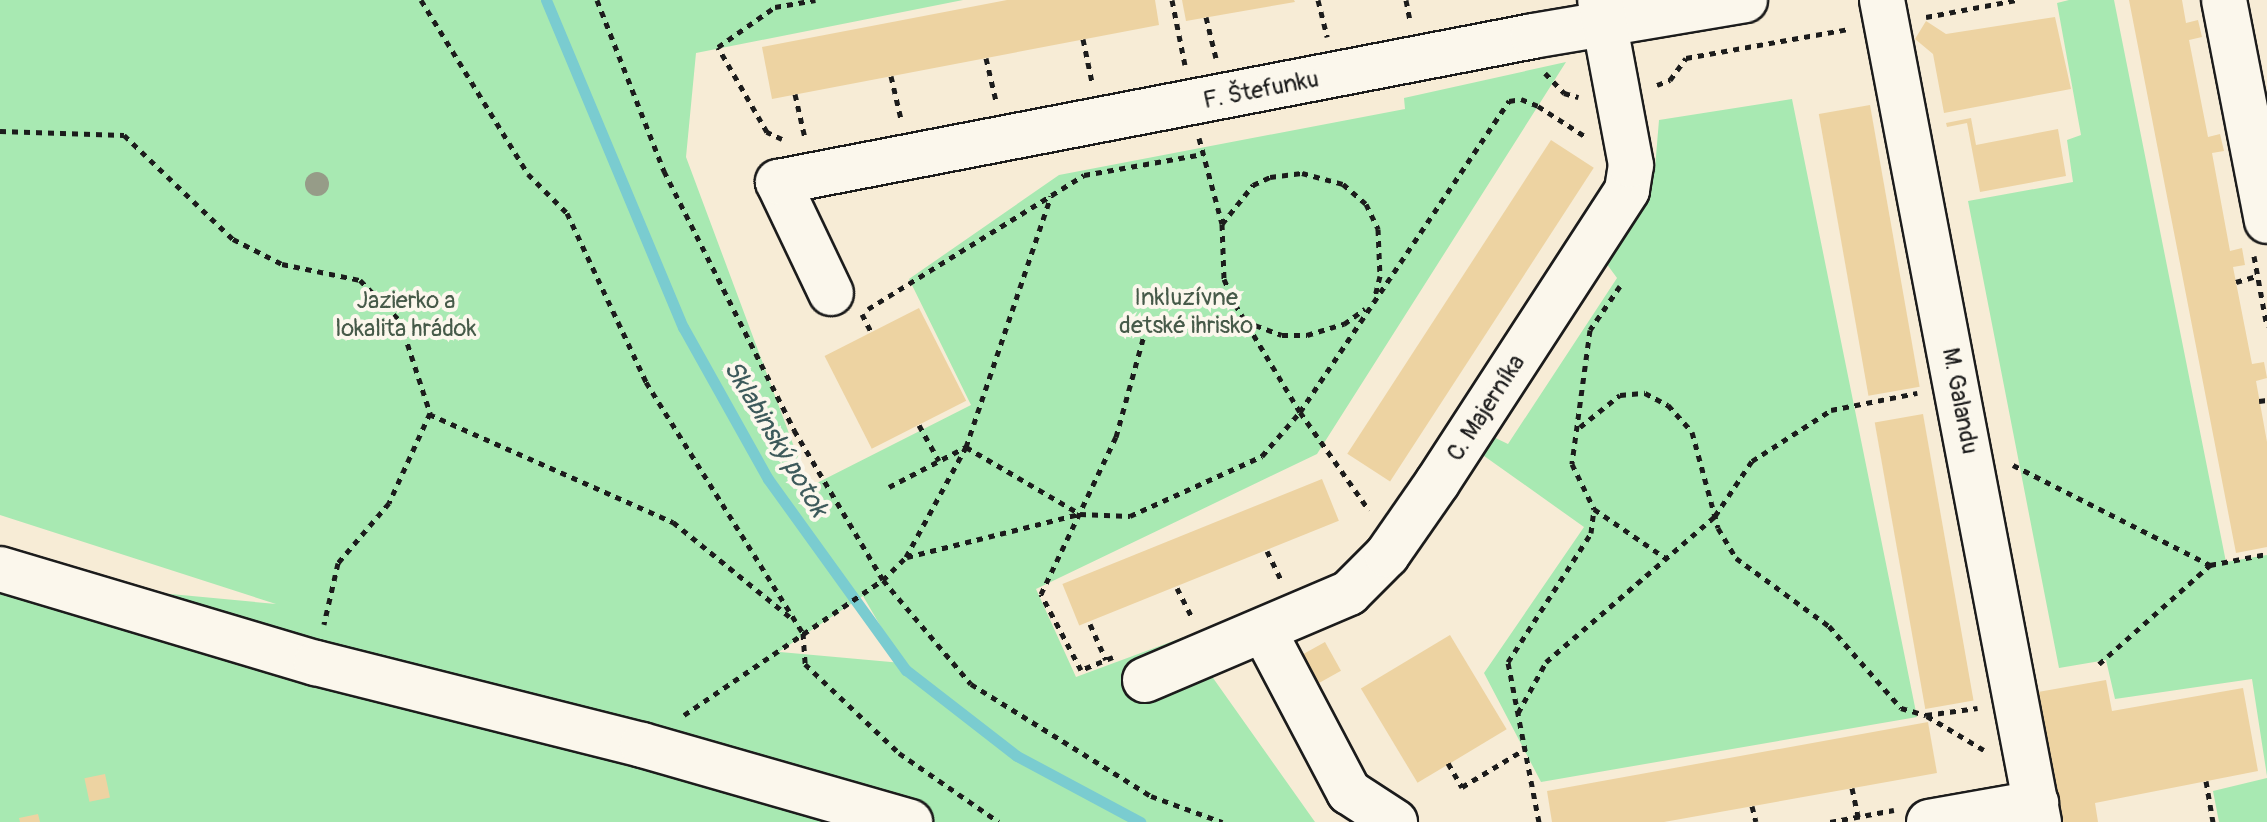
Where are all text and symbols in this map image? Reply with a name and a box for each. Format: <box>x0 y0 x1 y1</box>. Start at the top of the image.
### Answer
street label: F. Štefunku <box>1201 65 1321 115</box>
park label: Inkluzívne detské ihrisko <box>1119 284 1253 340</box>
park label: Jazierko a lokalita hrádok <box>336 287 476 343</box>
street label: M. Galandu <box>1936 345 1984 457</box>
street label: C. Majerníka <box>1441 349 1531 467</box>
water label: Sklabinský potok <box>716 355 834 523</box>

